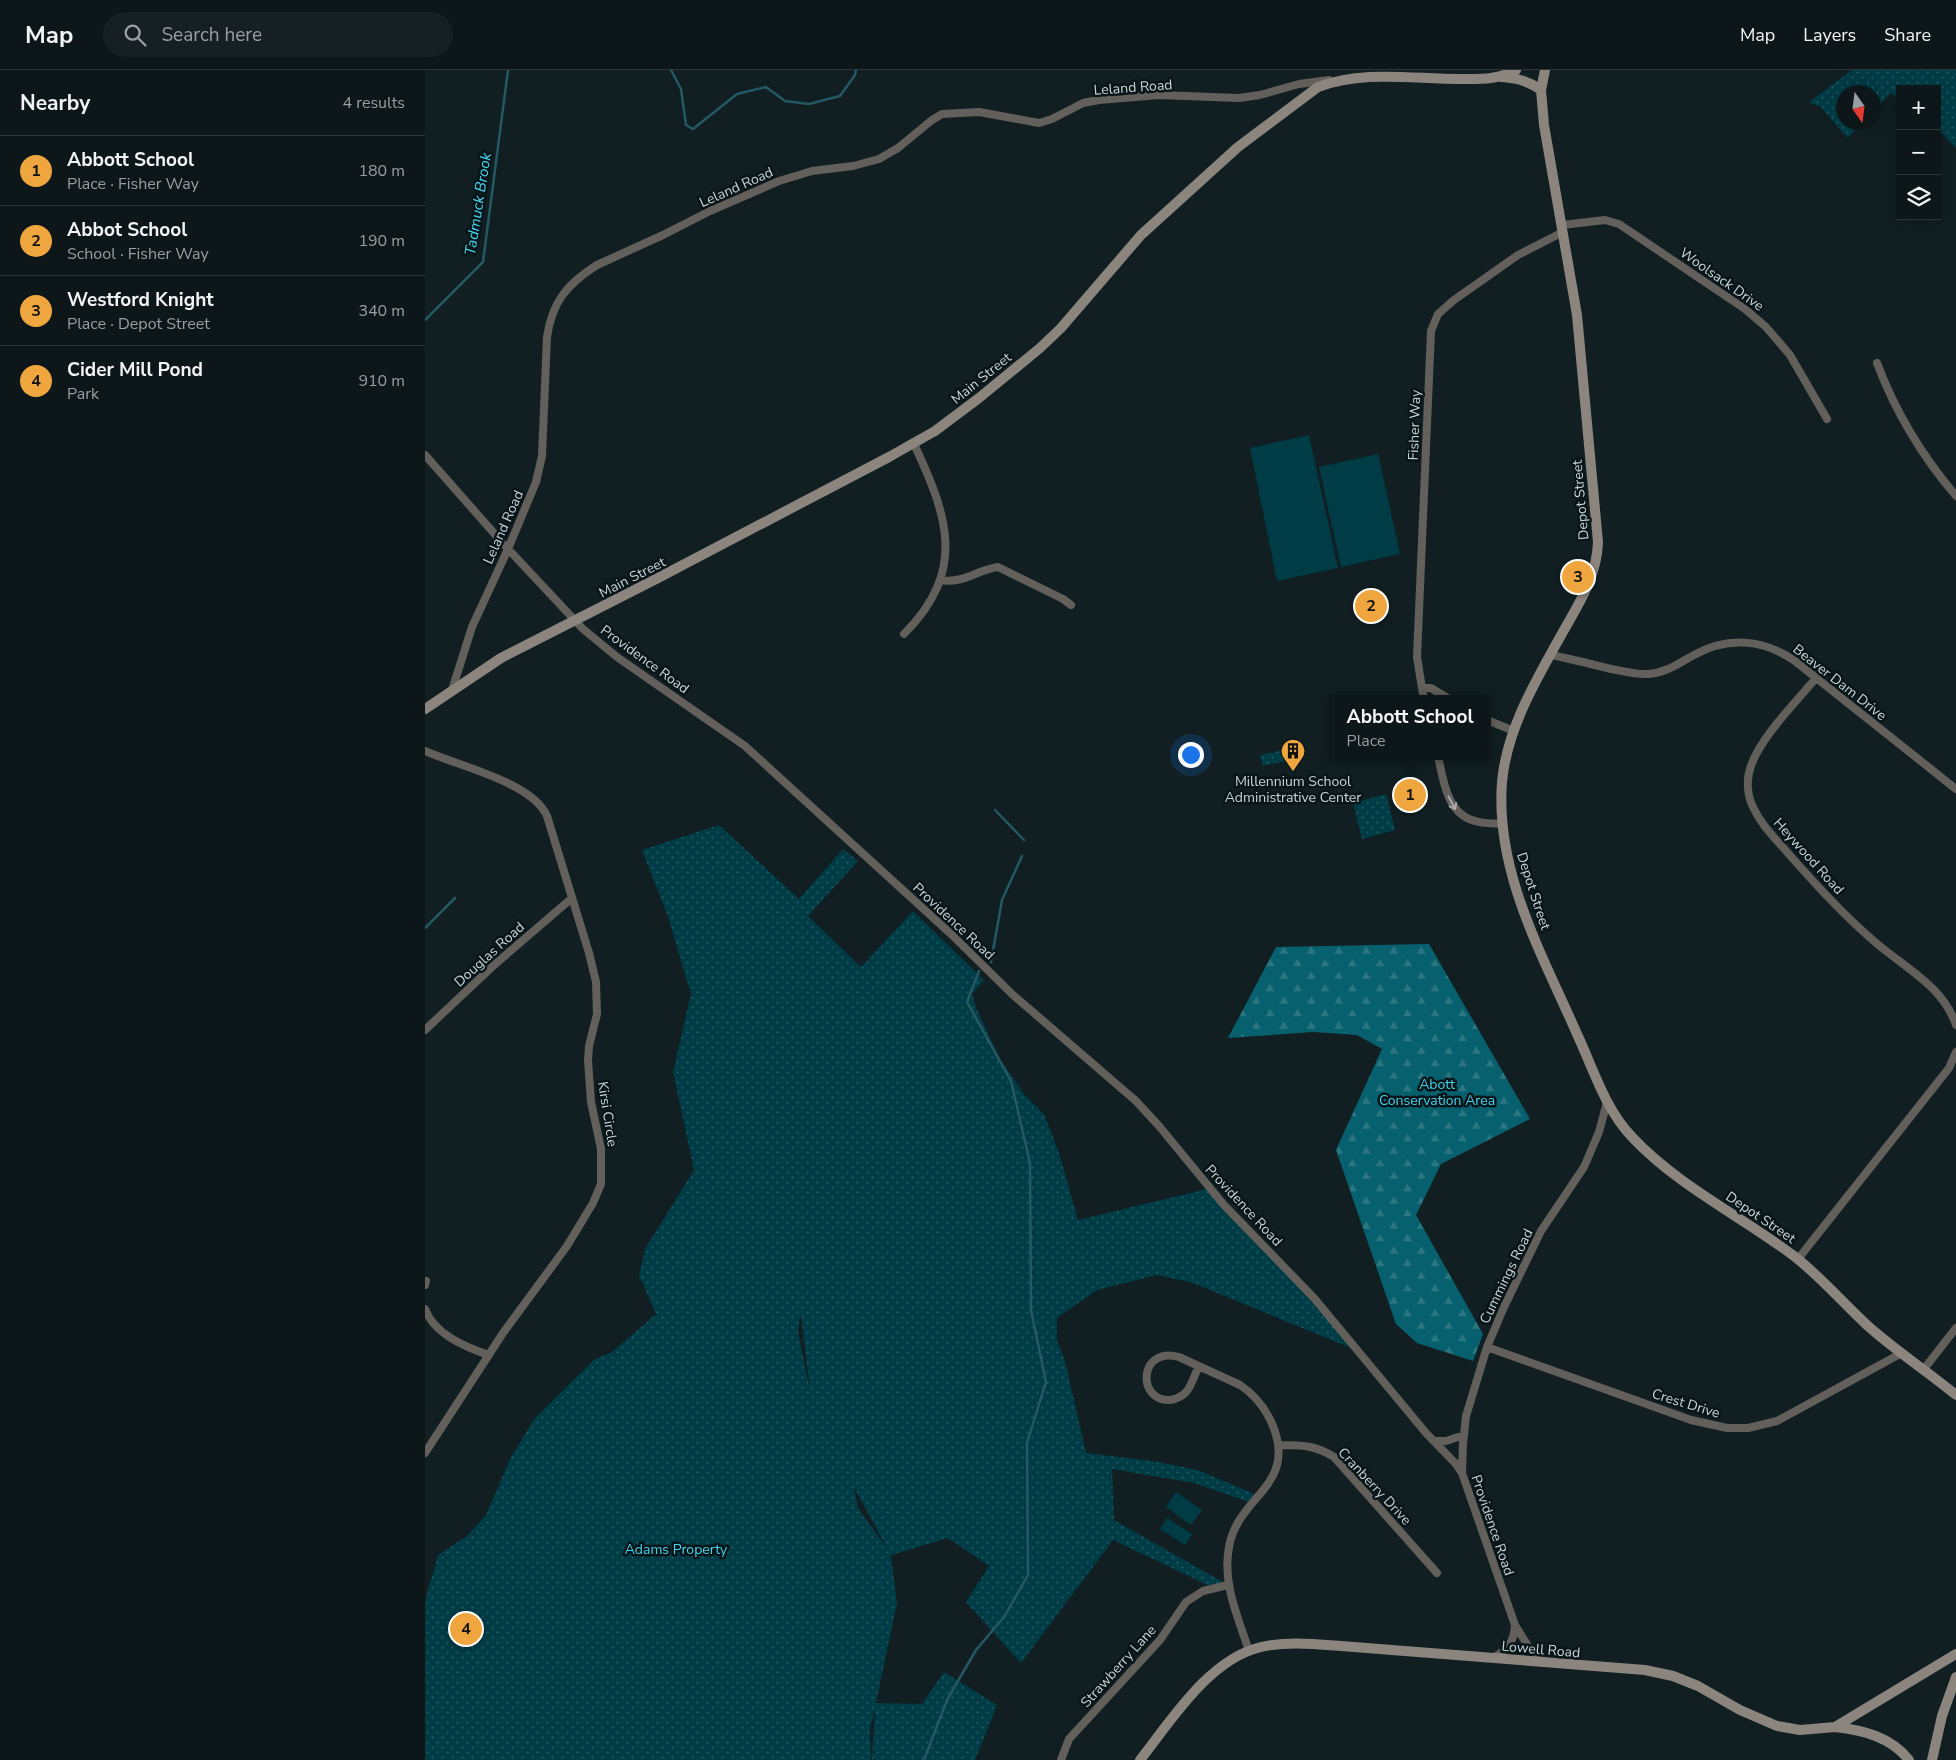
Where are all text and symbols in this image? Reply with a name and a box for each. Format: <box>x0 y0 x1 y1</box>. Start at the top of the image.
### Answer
search box <box>103 12 453 57</box>
text: Map <box>25 19 73 51</box>
icon: search <box>121 21 149 49</box>
text: Search here <box>161 22 262 48</box>
text: Map <box>1740 23 1775 47</box>
text: Layers <box>1803 23 1856 47</box>
text: Share <box>1884 23 1931 47</box>
street label: Leland Road <box>1093 75 1173 100</box>
north arrow <box>1836 85 1881 130</box>
map controls <box>1896 85 1941 220</box>
button: + <box>1896 85 1941 130</box>
text: Nearby <box>20 89 90 117</box>
text: 4 results <box>343 92 405 114</box>
button: − <box>1896 130 1941 175</box>
text: Abbott School <box>67 147 194 173</box>
water label: Tadmuck Brook <box>460 151 496 257</box>
text: 1 <box>31 160 41 182</box>
text: 180 m <box>358 160 405 182</box>
street label: Leland Road <box>696 163 776 212</box>
text: Place · Fisher Way <box>67 173 199 195</box>
button: layers <box>1896 175 1941 220</box>
text: Abbot School <box>67 217 187 243</box>
text: 2 <box>31 230 41 252</box>
text: 190 m <box>358 230 405 252</box>
text: School · Fisher Way <box>67 243 209 265</box>
street label: Woolsack Drive <box>1676 243 1768 315</box>
text: Westford Knight <box>67 287 214 313</box>
text: 3 <box>31 300 41 322</box>
text: 340 m <box>358 300 405 322</box>
text: Place · Depot Street <box>67 313 210 335</box>
street label: Main Street <box>947 348 1015 409</box>
text: Cider Mill Pond <box>67 357 203 383</box>
text: 4 <box>31 370 41 392</box>
text: 910 m <box>358 370 405 392</box>
text: Park <box>67 383 99 405</box>
street label: Fisher Way <box>1404 388 1425 461</box>
street label: Depot Street <box>1568 459 1593 541</box>
street label: Leland Road <box>479 487 528 567</box>
street label: Main Street <box>596 553 669 602</box>
pin: 3 <box>1562 558 1594 596</box>
pin: 2 <box>1355 587 1387 625</box>
street label: Providence Road <box>597 621 693 698</box>
street label: Beaver Dam Drive <box>1789 640 1890 725</box>
popup <box>1329 695 1491 760</box>
text: Abbott School <box>1347 704 1474 730</box>
text: Place <box>1347 730 1386 752</box>
building icon: Millennium School Administrative Center <box>1280 738 1306 772</box>
your location <box>1178 742 1204 768</box>
place label: Millennium School Administrative Center <box>1225 772 1361 807</box>
pin: 1 <box>1394 776 1426 814</box>
one-way arrow <box>1447 795 1457 810</box>
street label: Heywood Road <box>1769 814 1848 899</box>
street label: Depot Street <box>1512 850 1555 932</box>
street label: Providence Road <box>909 879 999 964</box>
street label: Douglas Road <box>450 918 529 991</box>
park label: Abott Conservation Area <box>1379 1075 1495 1110</box>
street label: Kirsi Circle <box>593 1080 622 1148</box>
street label: Providence Road <box>1201 1160 1286 1250</box>
street label: Depot Street <box>1722 1187 1799 1248</box>
street label: Cummings Road <box>1475 1226 1538 1327</box>
street label: Crest Drive <box>1650 1384 1722 1423</box>
street label: Cranberry Drive <box>1334 1443 1416 1529</box>
street label: Providence Road <box>1466 1472 1519 1578</box>
park label: Adams Property <box>625 1540 728 1559</box>
pin: 4 <box>450 1610 482 1648</box>
street label: Strawberry Lane <box>1076 1621 1161 1712</box>
street label: Lowell Road <box>1501 1637 1581 1662</box>

